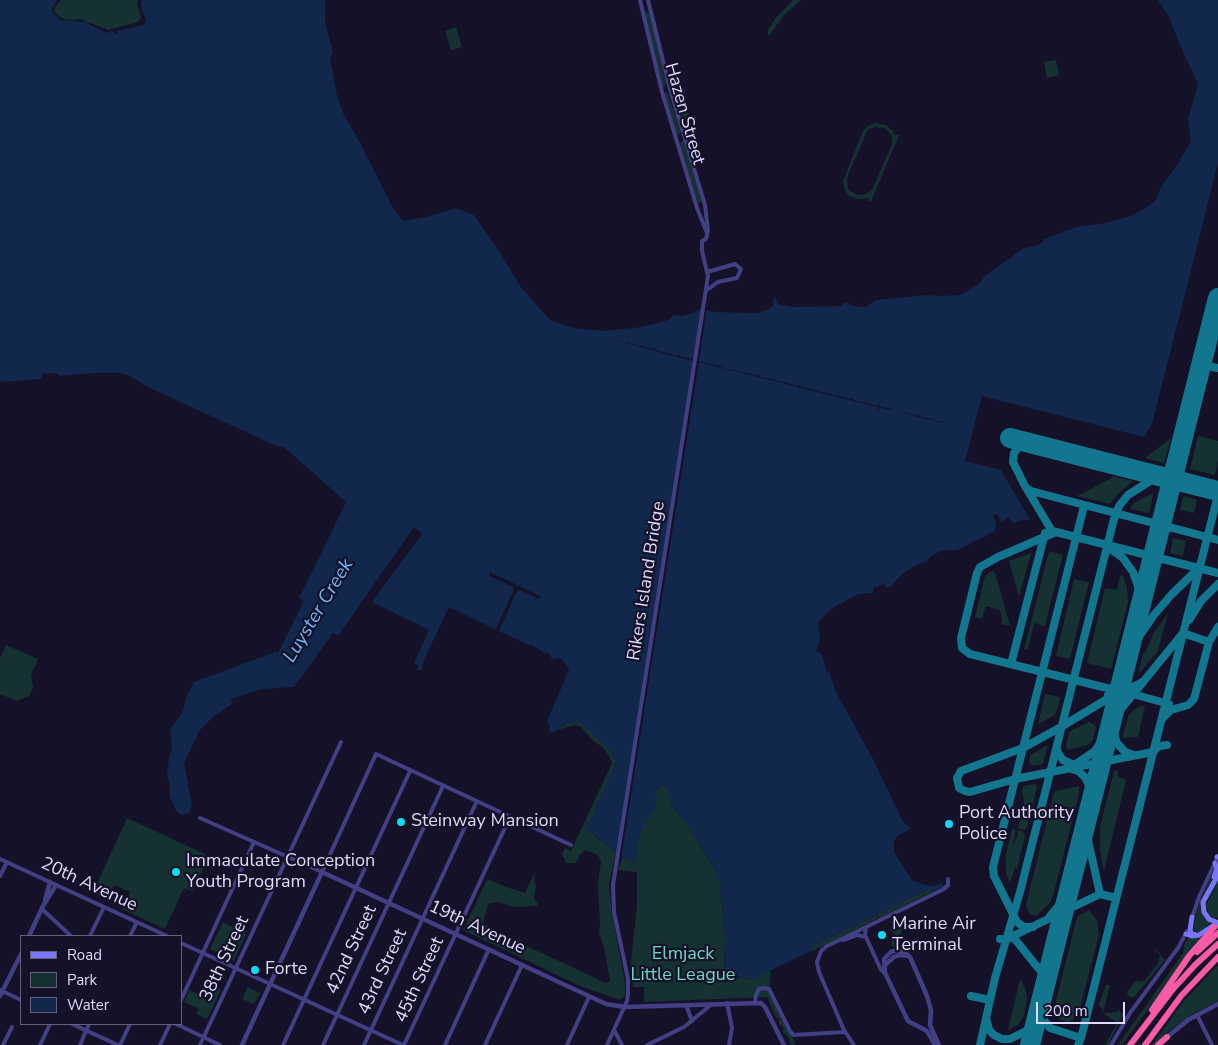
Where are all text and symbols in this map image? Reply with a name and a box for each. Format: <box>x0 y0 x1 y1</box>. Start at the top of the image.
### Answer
street label: Hazen Street <box>659 61 709 167</box>
street label: Rikers Island Bridge <box>624 500 670 662</box>
water label: Luyster Creek <box>279 555 359 667</box>
place label: Port Authority Police <box>959 803 1074 846</box>
place label: Steinway Mansion <box>411 811 559 833</box>
marker: Steinway Mansion <box>395 816 407 828</box>
marker: Port Authority Police <box>943 818 955 830</box>
place label: Immaculate Conception Youth Program <box>186 851 375 894</box>
street label: 20th Avenue <box>37 853 141 917</box>
marker: Immaculate Conception Youth Program <box>170 866 182 878</box>
street label: 19th Avenue <box>425 896 529 960</box>
street label: 42nd Street <box>322 902 382 998</box>
street label: 38th Street <box>196 913 254 1005</box>
place label: Marine Air Terminal <box>892 914 976 956</box>
street label: 43rd Street <box>354 926 412 1018</box>
marker: Marine Air Terminal <box>876 929 888 941</box>
street label: 45th Street <box>391 934 449 1026</box>
legend <box>20 935 182 1025</box>
park label: Elmjack Little League <box>631 944 735 986</box>
text: Road <box>67 945 102 965</box>
place label: Forte <box>265 959 307 981</box>
marker: Forte <box>249 964 261 976</box>
text: Park <box>67 970 97 990</box>
scale bar <box>1038 992 1127 1024</box>
text: Water <box>67 995 109 1015</box>
text: 200 m <box>1044 1001 1088 1021</box>

